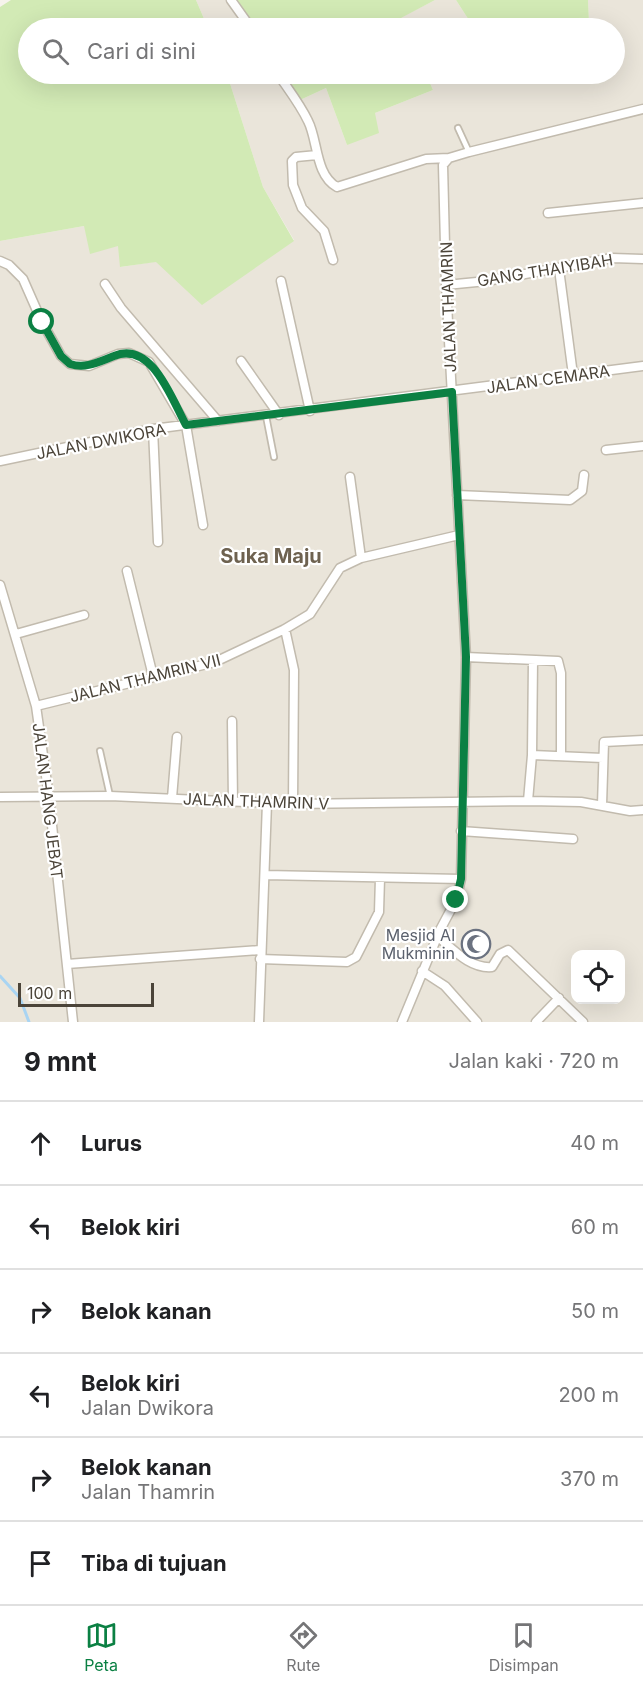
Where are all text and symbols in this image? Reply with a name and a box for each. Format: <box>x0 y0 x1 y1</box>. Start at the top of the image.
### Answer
search box <box>18 18 625 84</box>
icon: search <box>39 35 72 68</box>
text: Cari di sini <box>87 38 196 64</box>
street label: JALAN THAMRIN <box>436 241 460 373</box>
street label: GANG THAIYIBAH <box>476 249 614 291</box>
route start <box>28 308 54 334</box>
street label: JALAN CEMARA <box>485 360 611 398</box>
street label: JALAN DWIKORA <box>34 419 168 463</box>
district label: Suka Maju <box>220 544 322 568</box>
street label: JALAN THAMRIN VII <box>67 650 223 706</box>
street label: JALAN HANG JEBAT <box>28 722 68 880</box>
street label: JALAN THAMRIN V <box>182 788 330 814</box>
route end <box>442 886 468 912</box>
place label: Mesjid Al Mukminin <box>382 925 455 963</box>
mosque icon: Mesjid Al Mukminin <box>460 928 492 960</box>
map controls <box>571 950 625 1004</box>
button: locate <box>571 950 625 1004</box>
scale bar <box>18 980 154 1007</box>
text: 100 m <box>27 983 72 1003</box>
text: 9 mnt <box>24 1046 96 1077</box>
text: Jalan kaki · 720 m <box>449 1049 619 1073</box>
icon: ahead <box>24 1127 57 1160</box>
text: Lurus <box>81 1130 142 1156</box>
text: 40 m <box>570 1131 619 1155</box>
icon: left <box>24 1211 57 1244</box>
text: Belok kiri <box>81 1214 180 1240</box>
text: 60 m <box>571 1215 619 1239</box>
icon: right <box>24 1295 57 1328</box>
text: Belok kanan <box>81 1298 212 1324</box>
text: 50 m <box>571 1299 619 1323</box>
text: Belok kiri <box>81 1370 180 1396</box>
icon: left <box>24 1379 57 1412</box>
text: 200 m <box>558 1383 619 1407</box>
text: Jalan Dwikora <box>81 1396 214 1420</box>
text: Belok kanan <box>81 1454 212 1480</box>
icon: right <box>24 1463 57 1496</box>
text: 370 m <box>560 1467 619 1491</box>
text: Jalan Thamrin <box>81 1480 215 1504</box>
icon: arrive <box>24 1547 57 1580</box>
text: Tiba di tujuan <box>81 1550 227 1576</box>
tab: Peta <box>84 1619 118 1675</box>
tab: Rute <box>286 1619 320 1675</box>
tab: Disimpan <box>489 1619 559 1675</box>

